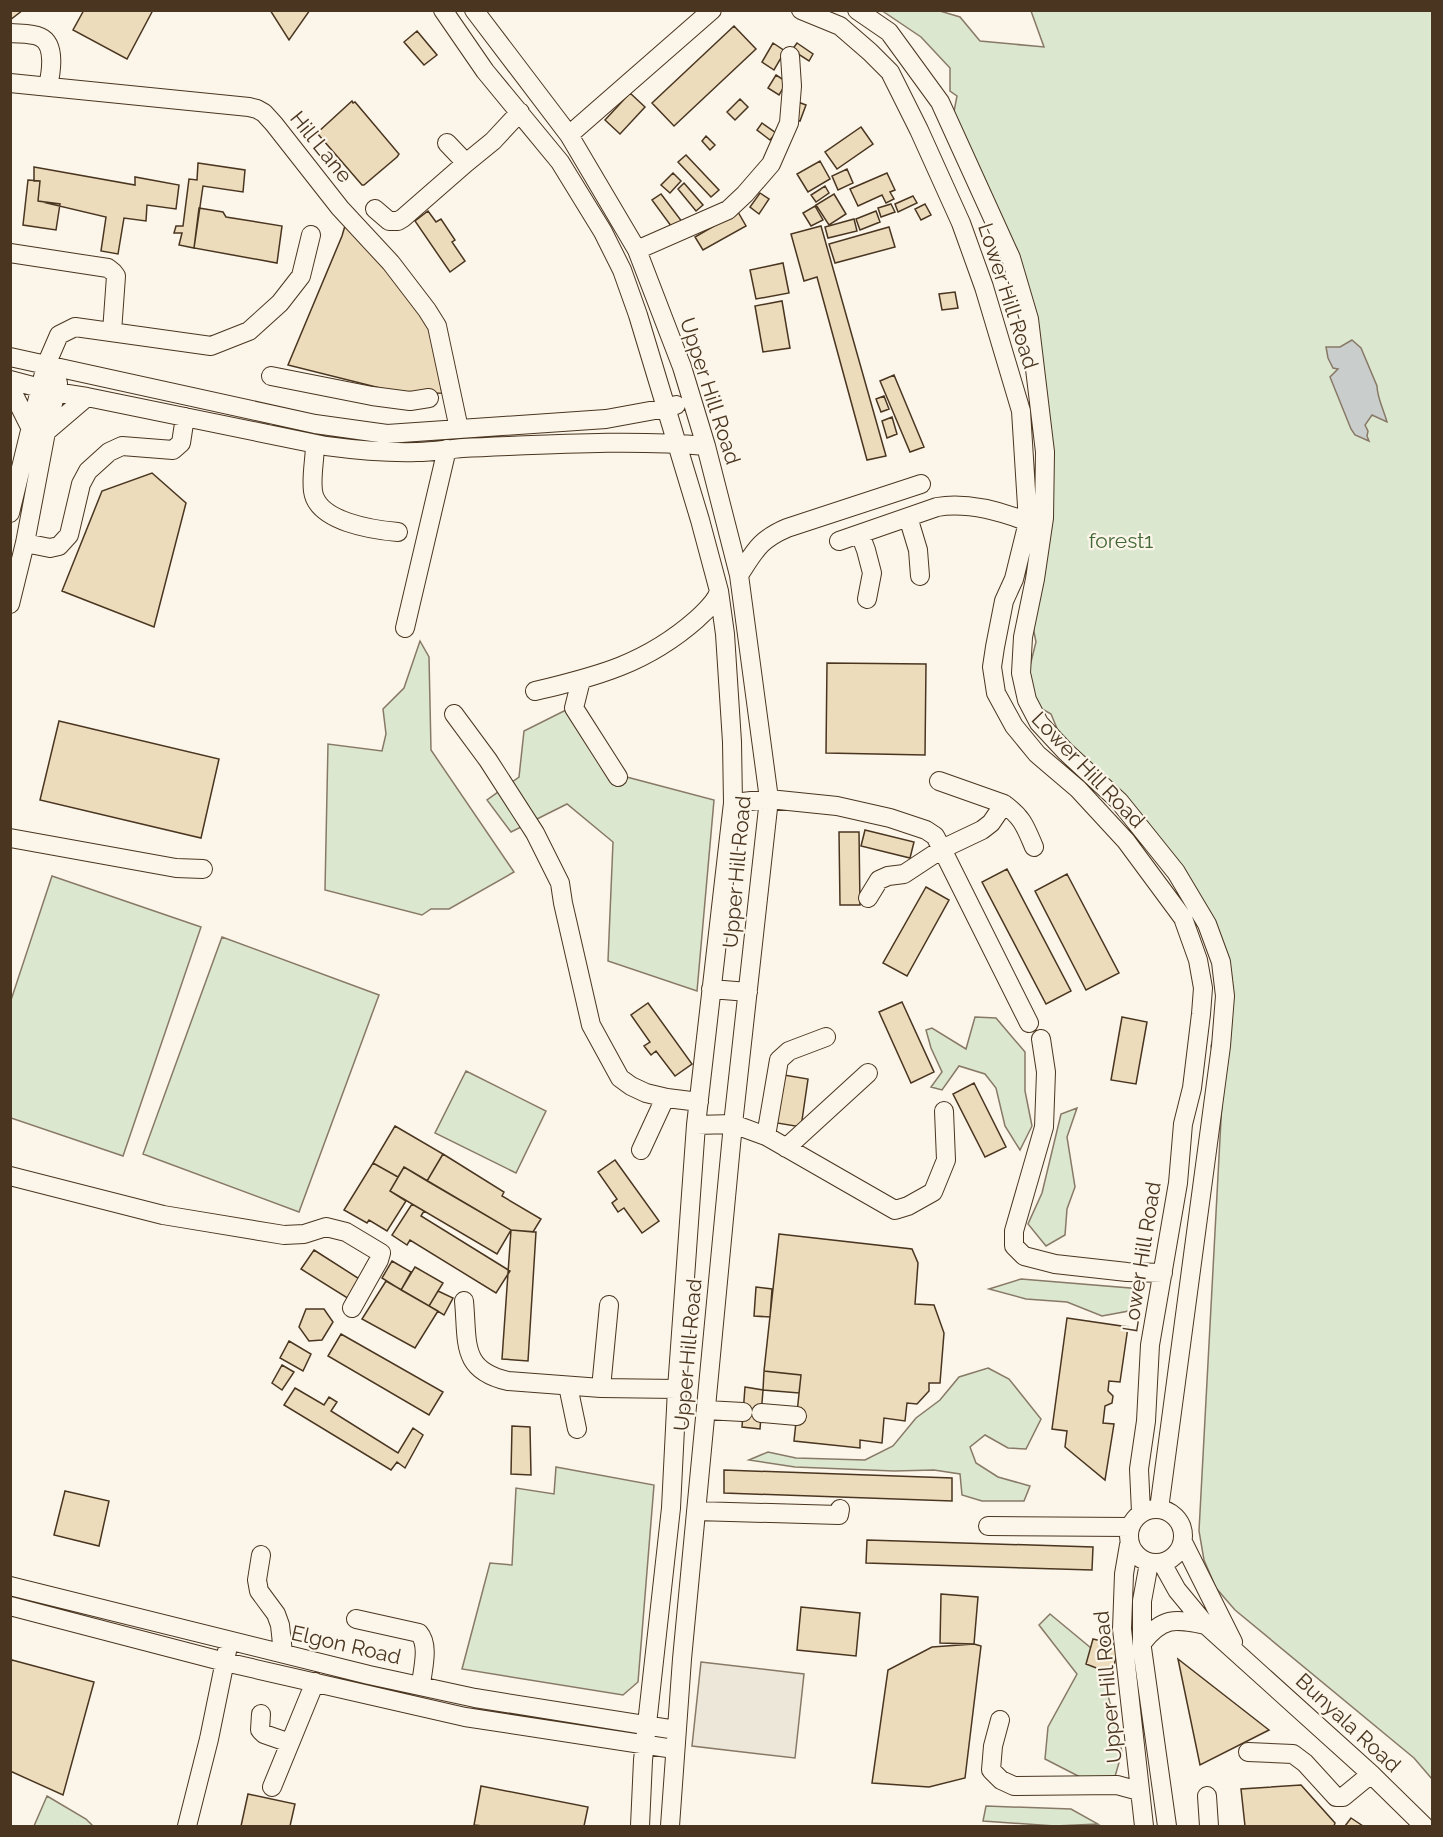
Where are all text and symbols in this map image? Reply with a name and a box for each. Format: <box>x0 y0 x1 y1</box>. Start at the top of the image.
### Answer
street label: Hill Lane <box>285 106 358 187</box>
street label: Lower Hill Road <box>973 220 1044 372</box>
street label: Upper Hill Road <box>675 314 746 467</box>
park label: forest1 <box>1089 528 1153 553</box>
street label: Lower Hill Road <box>1027 706 1150 833</box>
street label: Upper Hill Road <box>717 795 756 949</box>
street label: Lower Hill Road <box>1117 1180 1166 1334</box>
street label: Upper Hill Road <box>668 1278 707 1432</box>
street label: Upper Hill Road <box>1088 1610 1127 1764</box>
street label: Elgon Road <box>289 1620 403 1669</box>
street label: Bunyala Road <box>1291 1668 1406 1777</box>

